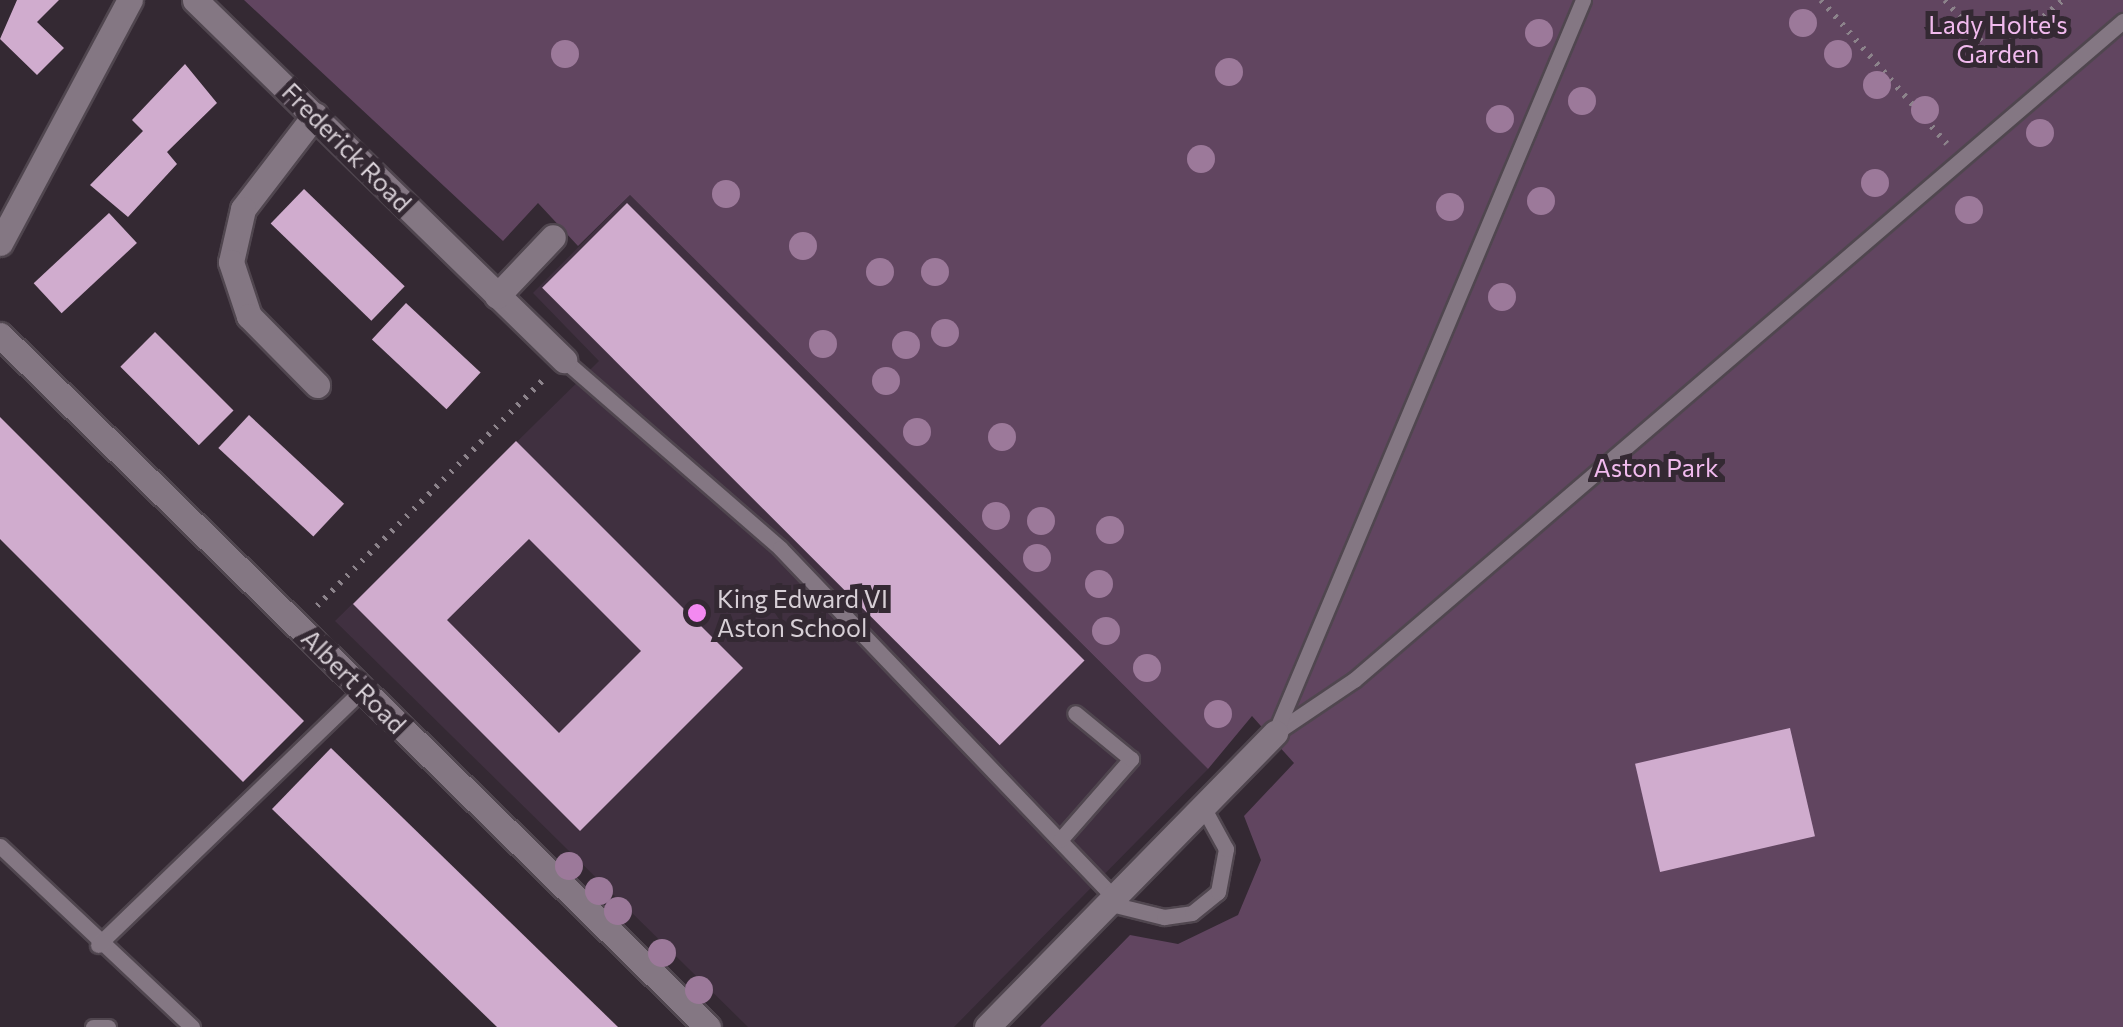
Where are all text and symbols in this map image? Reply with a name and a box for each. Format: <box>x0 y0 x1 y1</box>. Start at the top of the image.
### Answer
park label: Lady Holte's Garden <box>1928 10 2068 69</box>
street label: Frederick Road <box>276 76 418 218</box>
park label: Aston Park <box>1594 452 1718 482</box>
place label: King Edward VI Aston School <box>717 584 888 643</box>
marker: King Edward VI Aston School <box>686 602 708 624</box>
street label: Albert Road <box>296 623 412 739</box>

